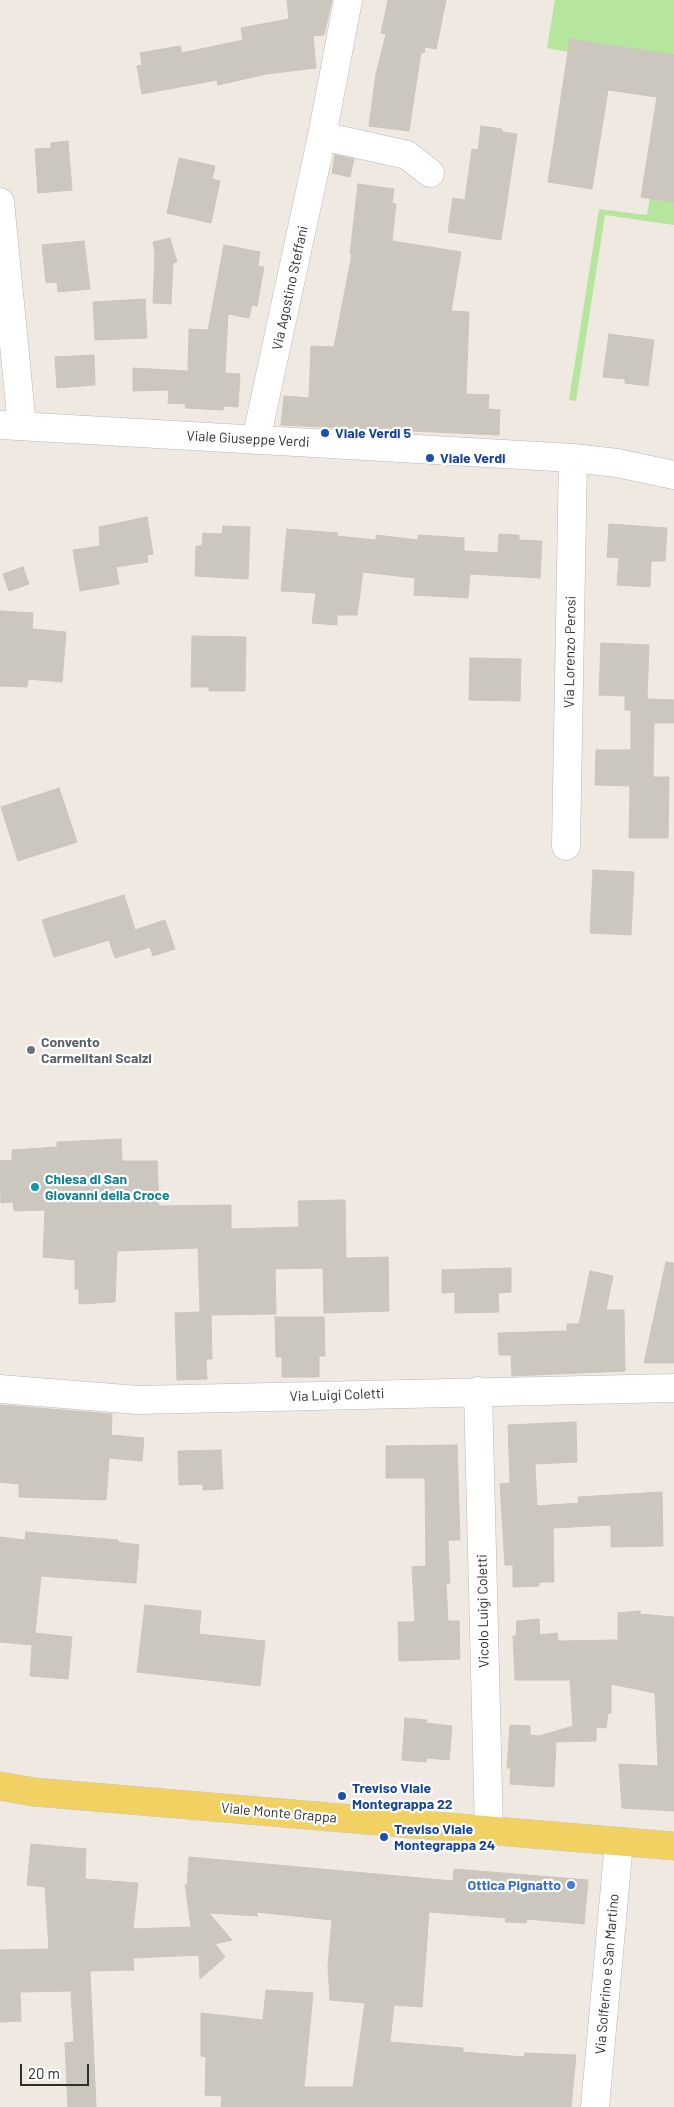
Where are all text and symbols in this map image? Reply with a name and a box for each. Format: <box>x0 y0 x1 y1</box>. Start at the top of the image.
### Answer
street label: Via Agostino Steffani <box>269 224 311 352</box>
place label: Viale Verdi 5 <box>335 425 411 441</box>
street label: Viale Giuseppe Verdi <box>186 427 310 451</box>
marker: Viale Verdi 5 <box>319 427 331 439</box>
place label: Viale Verdi <box>440 450 506 466</box>
marker: Viale Verdi <box>424 452 436 464</box>
street label: Via Lorenzo Perosi <box>561 596 579 708</box>
place label: Convento Carmelitani Scalzi <box>41 1034 152 1066</box>
marker: Convento Carmelitani Scalzi <box>25 1044 37 1056</box>
place label: Chiesa di San Giovanni della Croce <box>45 1171 170 1204</box>
marker: Chiesa di San Giovanni della Croce <box>29 1181 41 1193</box>
street label: Via Luigi Coletti <box>289 1385 385 1405</box>
street label: Vicolo Luigi Coletti <box>474 1554 492 1668</box>
place label: Treviso Viale Montegrappa 22 <box>352 1780 453 1812</box>
marker: Treviso Viale Montegrappa 22 <box>336 1790 348 1802</box>
street label: Viale Monte Grappa <box>220 1800 338 1826</box>
place label: Treviso Viale Montegrappa 24 <box>394 1821 495 1854</box>
marker: Treviso Viale Montegrappa 24 <box>378 1831 390 1843</box>
place label: Ottica Pignatto <box>467 1877 561 1893</box>
marker: Ottica Pignatto <box>565 1879 577 1891</box>
street label: Via Solferino e San Martino <box>592 1893 622 2055</box>
scale bar <box>22 2054 91 2086</box>
text: 20 m <box>28 2064 60 2082</box>

